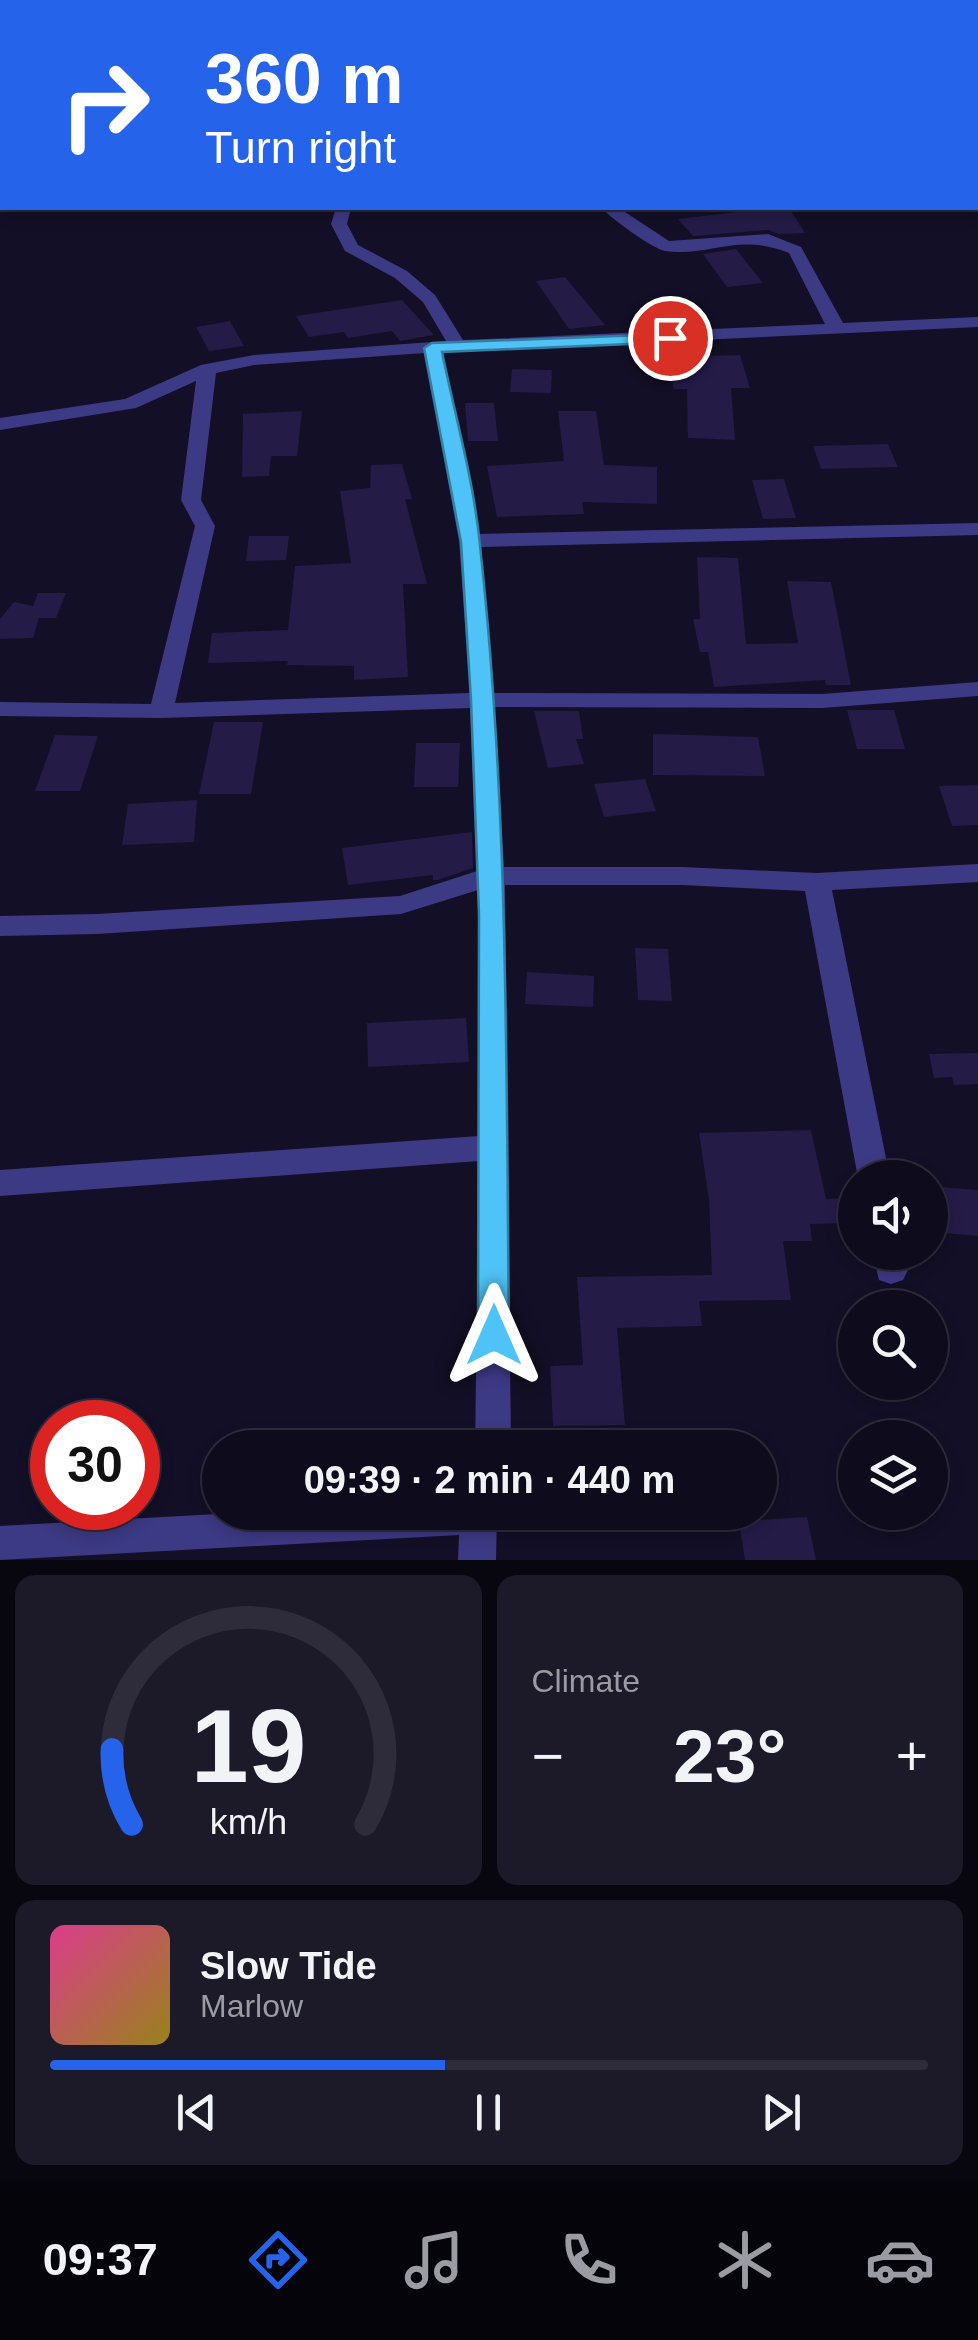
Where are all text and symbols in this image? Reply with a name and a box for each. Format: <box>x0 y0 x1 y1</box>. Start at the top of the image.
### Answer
icon: right <box>40 40 170 170</box>
text: 360 m <box>205 40 403 118</box>
text: Turn right <box>205 122 396 173</box>
pin <box>628 296 713 381</box>
icon: arrive <box>643 311 698 366</box>
map controls <box>838 1160 948 1530</box>
button: sound <box>838 1160 948 1270</box>
position arrow <box>442 1283 546 1387</box>
button: search <box>838 1290 948 1400</box>
speed limit sign: 30 <box>30 1400 160 1530</box>
button: layers <box>838 1420 948 1530</box>
text: 09:39 · 2 min · 440 m <box>304 1459 675 1501</box>
text: Climate <box>532 1663 640 1699</box>
text: 19 <box>190 1688 306 1804</box>
text: 23° <box>673 1714 786 1798</box>
text: − <box>532 1725 564 1787</box>
text: + <box>896 1725 928 1787</box>
text: km/h <box>210 1802 287 1842</box>
text: Slow Tide <box>200 1945 377 1987</box>
text: Marlow <box>200 1988 303 2024</box>
icon: previous <box>169 2085 224 2140</box>
icon: pause <box>461 2085 516 2140</box>
icon: next <box>754 2085 809 2140</box>
icon: directions <box>243 2225 313 2295</box>
icon: music <box>399 2225 469 2295</box>
icon: phone <box>554 2225 624 2295</box>
icon: climate <box>710 2225 780 2295</box>
icon: car <box>865 2225 935 2295</box>
text: 09:37 <box>43 2234 158 2285</box>

